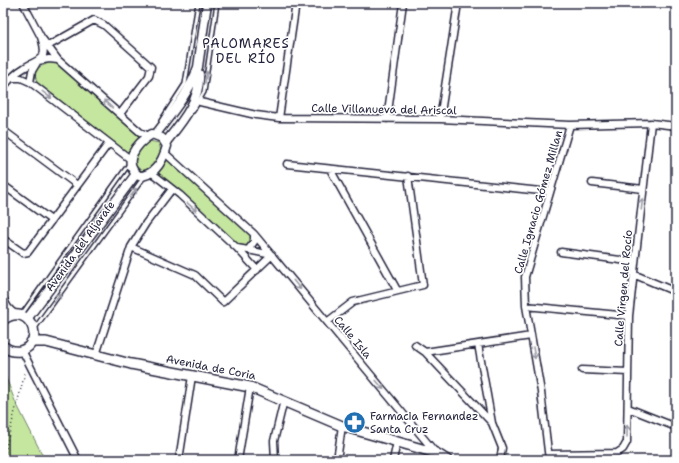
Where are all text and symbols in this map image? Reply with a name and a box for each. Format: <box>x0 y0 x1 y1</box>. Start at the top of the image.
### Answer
district label: PALOMARES DEL RÍO <box>202 35 290 67</box>
one-way arrow <box>202 71 210 84</box>
one-way arrow <box>41 91 52 99</box>
one-way arrow <box>102 99 113 108</box>
street label: Calle Villanueva del Ariscal <box>311 101 457 118</box>
street label: Calle Ignacio Gómez Millan <box>511 128 566 276</box>
one-way arrow <box>129 187 137 198</box>
street label: Avenida del Aljarafe <box>42 198 118 295</box>
one-way arrow <box>638 198 645 211</box>
one-way arrow <box>187 202 198 211</box>
street label: Calle Virgen del Rocío <box>611 229 636 347</box>
one-way arrow <box>293 280 301 291</box>
one-way arrow <box>52 293 61 304</box>
street label: Calle Isla <box>330 313 375 362</box>
one-way arrow <box>530 346 538 359</box>
street label: Avenida de Coria <box>165 351 257 384</box>
one-way arrow <box>375 380 384 391</box>
pharmacy icon: Farmacia Fernandez Santa Cruz <box>342 409 368 435</box>
place label: Farmacia Fernandez Santa Cruz <box>370 409 478 437</box>
one-way arrow <box>623 425 631 438</box>

